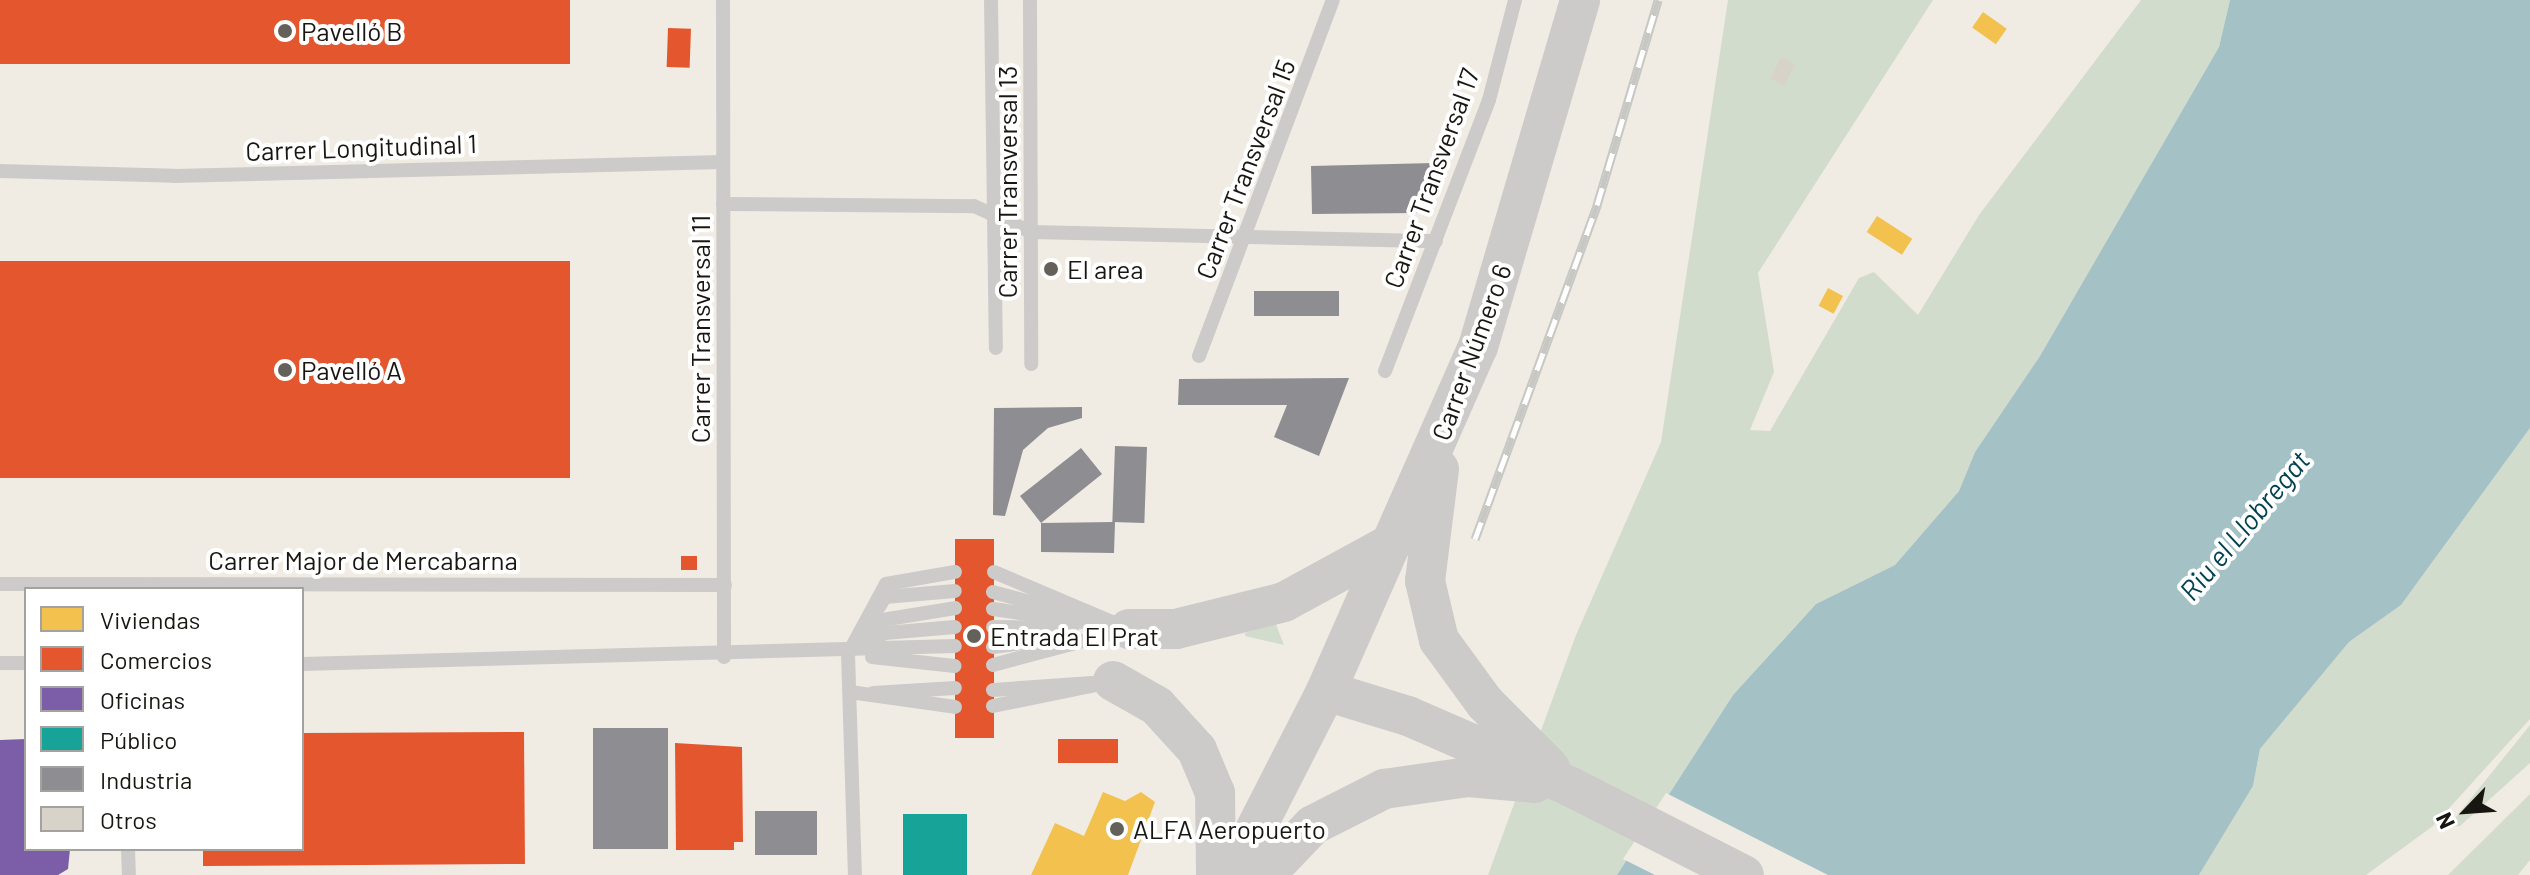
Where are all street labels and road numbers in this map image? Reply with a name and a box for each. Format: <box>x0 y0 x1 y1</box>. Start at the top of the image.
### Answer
street label: Carrer Transversal 15 <box>1189 55 1301 283</box>
street label: Carrer Transversal 17 <box>1377 64 1485 292</box>
street label: Carrer Transversal 13 <box>991 66 1023 298</box>
street label: Carrer Longitudinal 1 <box>245 127 477 167</box>
street label: Carrer Transversal 11 <box>684 215 716 443</box>
street label: Carrer Número 6 <box>1425 260 1517 444</box>
street label: Carrer Major de Mercabarna <box>208 544 518 576</box>

